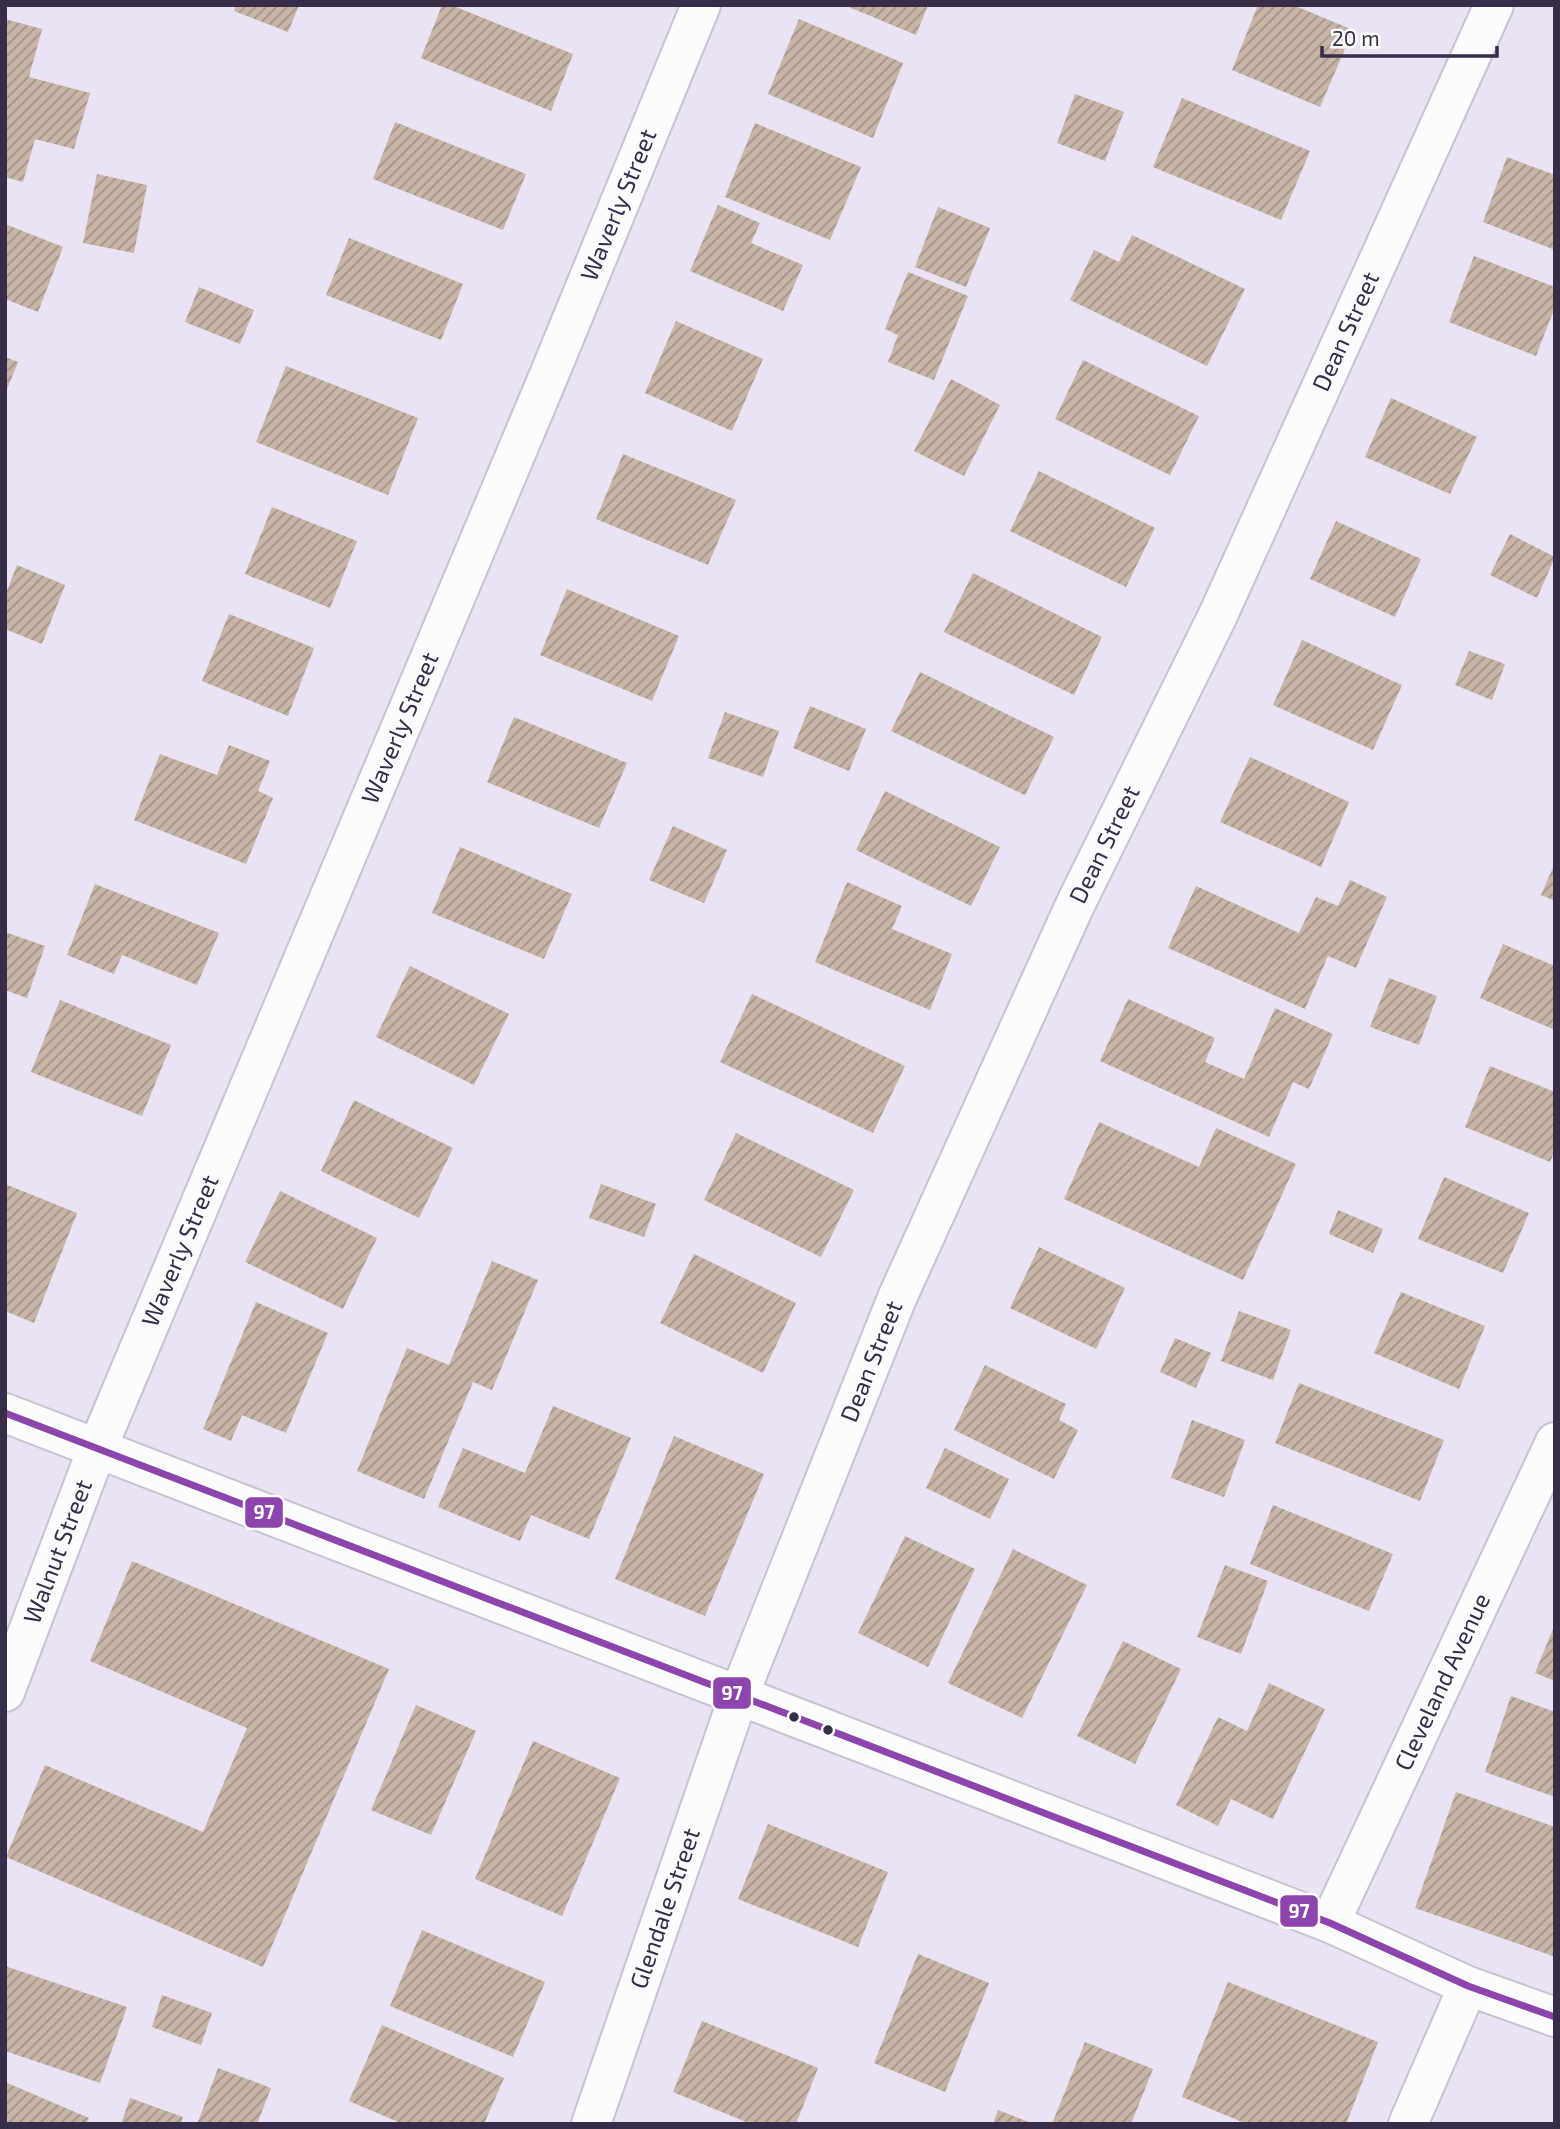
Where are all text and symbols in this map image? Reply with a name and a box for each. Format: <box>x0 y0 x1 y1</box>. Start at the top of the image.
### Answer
scale bar <box>1322 14 1497 58</box>
text: 20 m <box>1332 25 1380 50</box>
street label: Waverly Street <box>573 124 662 285</box>
street label: Dean Street <box>1305 267 1384 395</box>
street label: Waverly Street <box>354 648 444 808</box>
street label: Dean Street <box>1062 780 1145 908</box>
street label: Waverly Street <box>134 1170 224 1330</box>
street label: Dean Street <box>833 1296 908 1426</box>
street label: Walnut Street <box>16 1475 97 1627</box>
line badge: 97 <box>244 1496 284 1529</box>
text: 97 <box>253 1500 275 1523</box>
street label: Cleveland Avenue <box>1387 1588 1495 1775</box>
line badge: 97 <box>712 1676 752 1710</box>
text: 97 <box>721 1681 743 1704</box>
unlabelled marker <box>787 1710 801 1724</box>
unlabelled marker <box>821 1723 835 1737</box>
street label: Glendale Street <box>623 1824 705 1992</box>
line badge: 97 <box>1279 1894 1319 1928</box>
text: 97 <box>1288 1899 1310 1922</box>

